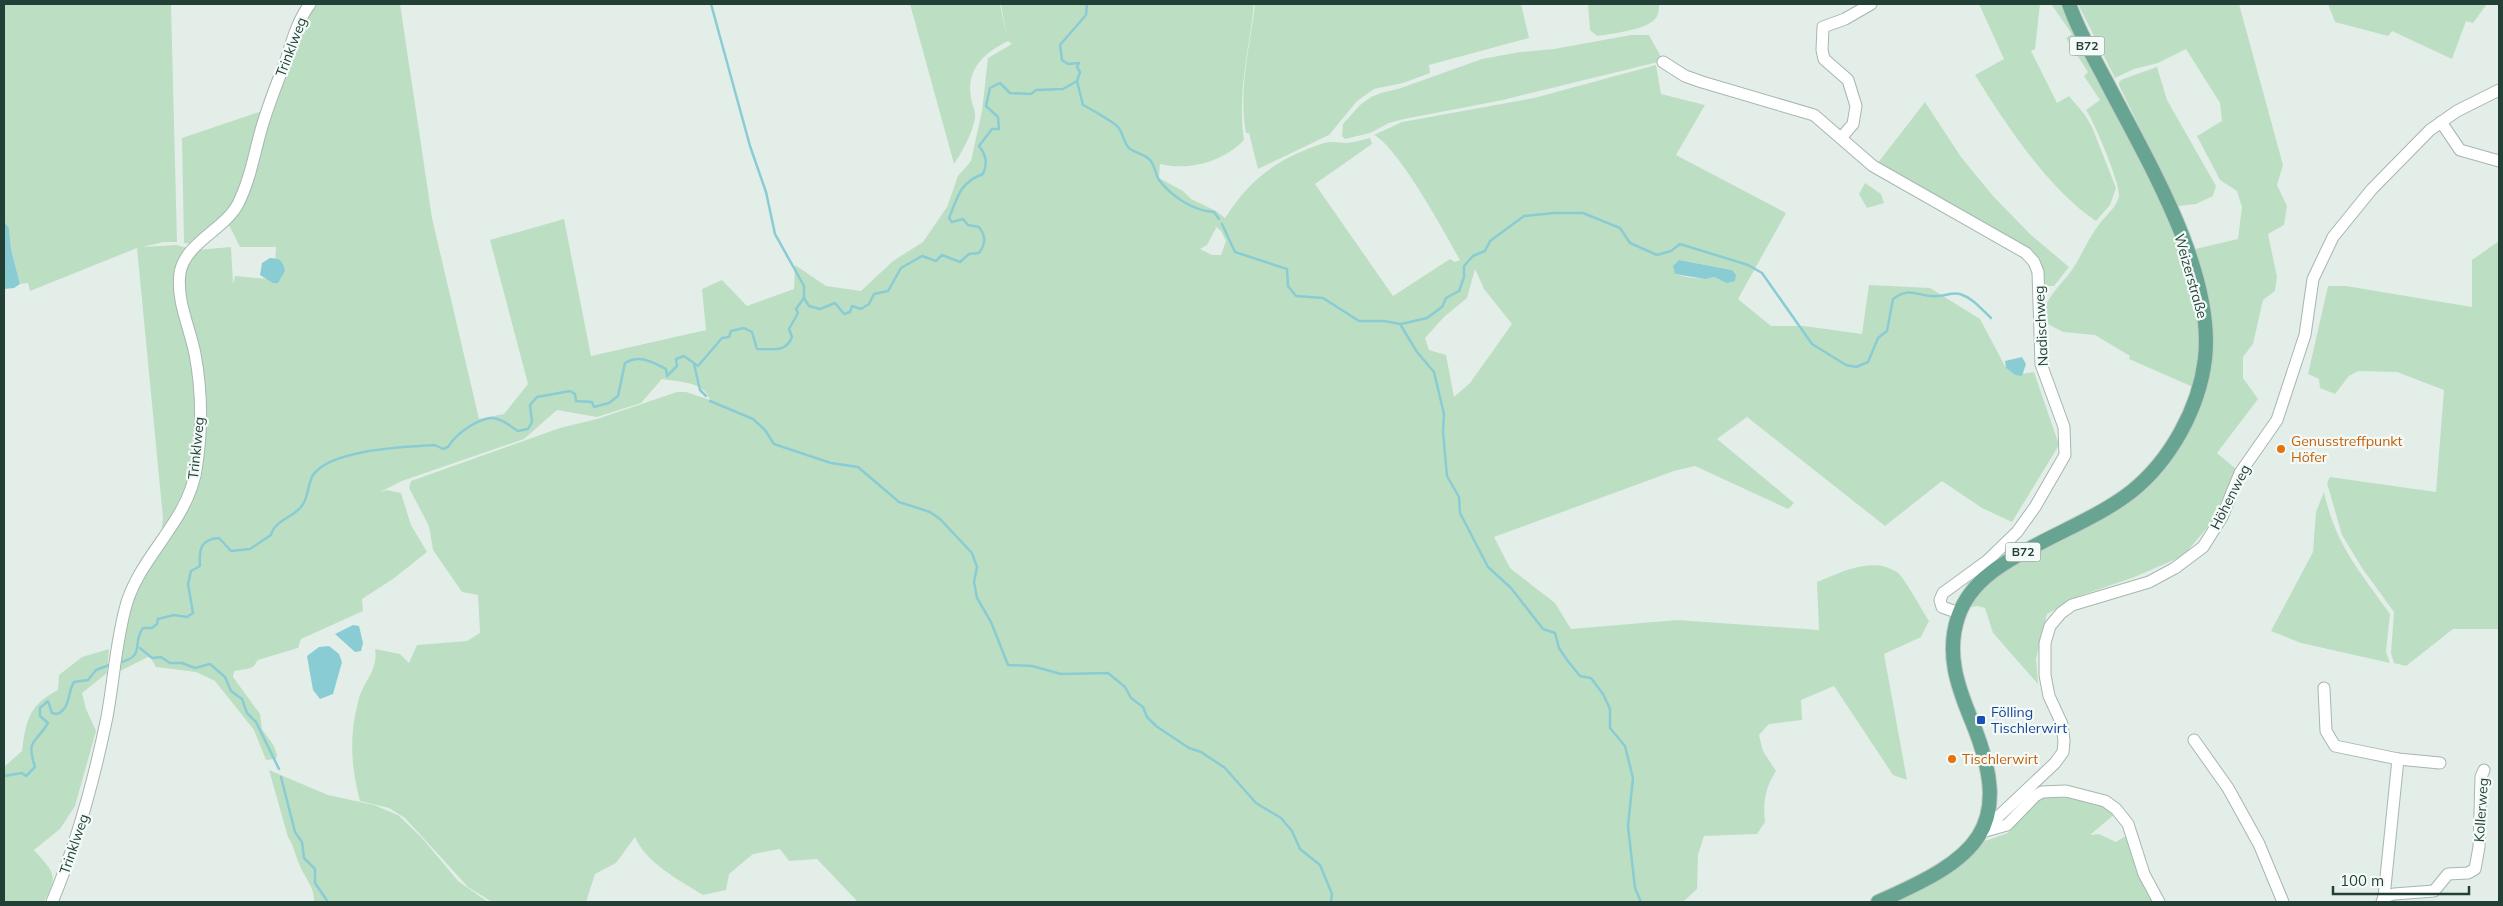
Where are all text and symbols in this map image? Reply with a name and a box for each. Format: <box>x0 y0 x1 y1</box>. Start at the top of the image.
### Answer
street label: Trinklweg <box>271 15 311 79</box>
road number: B72 <box>2070 36 2104 56</box>
street label: Weizerstraße <box>2170 232 2212 320</box>
street label: Nadischweg <box>2030 285 2052 367</box>
street label: Trinklweg <box>184 416 208 480</box>
place label: Genusstreffpunkt Höfer <box>2291 432 2402 466</box>
marker: Genusstreffpunkt Höfer <box>2275 443 2287 455</box>
street label: Höhenweg <box>2206 461 2254 533</box>
road number: B72 <box>2006 542 2040 562</box>
place label: Fölling Tischlerwirt <box>1991 703 2067 737</box>
marker: Fölling Tischlerwirt <box>1975 714 1987 726</box>
place label: Tischlerwirt <box>1962 750 2038 768</box>
marker: Tischlerwirt <box>1946 753 1958 765</box>
street label: Kollerweg <box>2470 777 2492 843</box>
street label: Trinklweg <box>55 811 93 877</box>
scale bar <box>2333 864 2469 896</box>
text: 100 m <box>2340 871 2384 890</box>

